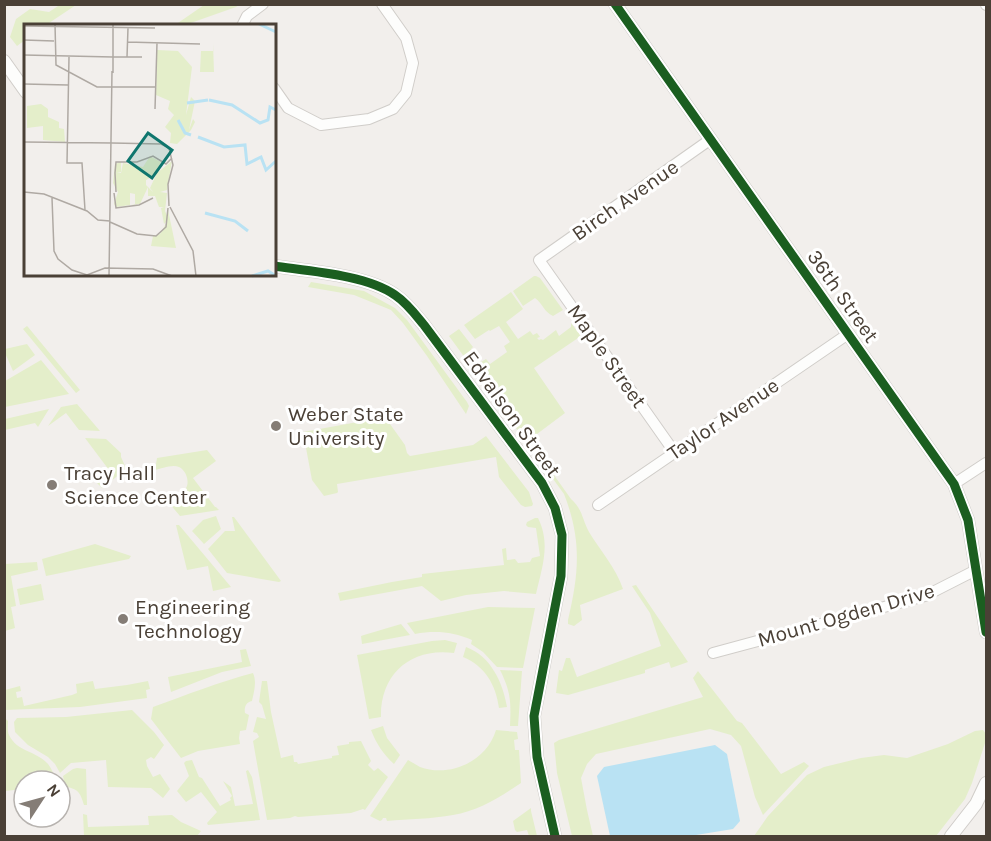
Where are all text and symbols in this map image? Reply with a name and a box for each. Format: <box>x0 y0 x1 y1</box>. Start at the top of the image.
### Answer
inset map <box>24 24 276 276</box>
street label: Birch Avenue <box>567 154 683 246</box>
street label: 36th Street <box>802 245 884 347</box>
street label: Maple Street <box>562 300 652 412</box>
street label: Edvalson Street <box>458 346 566 482</box>
street label: Taylor Avenue <box>663 373 783 465</box>
place label: Weber State University <box>288 402 404 450</box>
marker: Weber State University <box>269 419 283 433</box>
place label: Tracy Hall Science Center <box>64 461 207 509</box>
marker: Tracy Hall Science Center <box>45 478 59 492</box>
street label: Mount Ogden Drive <box>755 578 937 652</box>
place label: Engineering Technology <box>135 595 250 643</box>
marker: Engineering Technology <box>116 612 130 626</box>
north arrow <box>12 769 72 829</box>
text: N <box>43 780 65 801</box>

